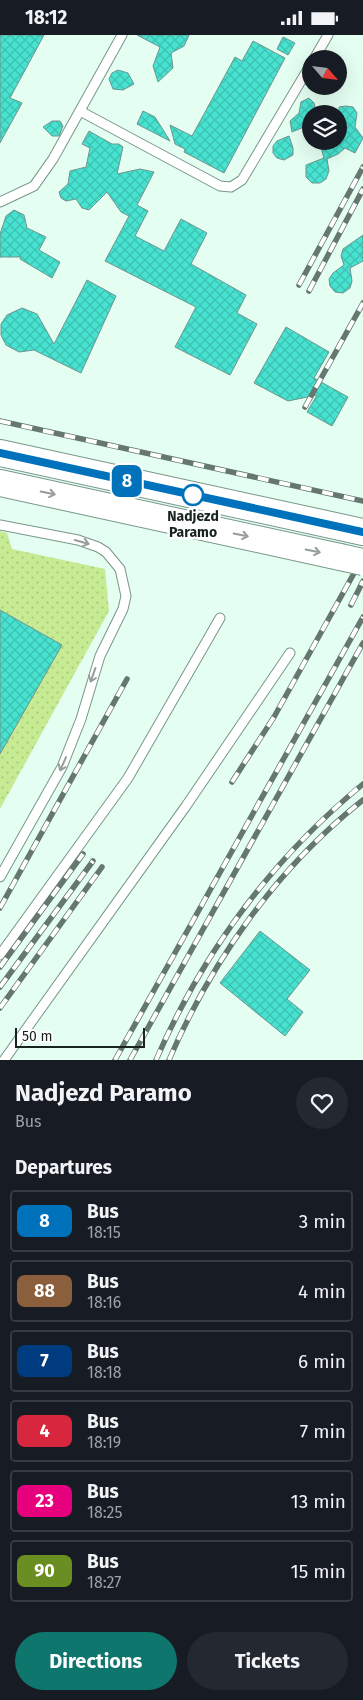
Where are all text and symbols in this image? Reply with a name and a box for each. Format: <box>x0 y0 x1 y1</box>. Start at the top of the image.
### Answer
text: 18:12 <box>25 6 67 29</box>
north arrow <box>302 50 348 95</box>
map controls <box>302 50 347 150</box>
button: layers <box>302 105 347 150</box>
line badge: 8 <box>111 465 143 497</box>
text: 8 <box>122 470 132 492</box>
marker: Nadjezd Paramo <box>182 484 204 506</box>
one-way arrow <box>39 489 55 499</box>
place label: Nadjezd Paramo <box>167 508 219 541</box>
one-way arrow <box>232 531 248 540</box>
one-way arrow <box>74 537 90 547</box>
one-way arrow <box>305 547 321 556</box>
one-way arrow <box>88 667 97 682</box>
one-way arrow <box>58 756 68 771</box>
scale bar <box>15 1025 145 1048</box>
text: 50 m <box>22 1028 53 1045</box>
button: heart <box>296 1077 348 1129</box>
text: Nadjezd Paramo <box>15 1079 192 1107</box>
text: Bus <box>15 1112 42 1131</box>
text: Departures <box>15 1156 112 1179</box>
text: Bus <box>87 1200 119 1223</box>
text: 8 <box>39 1210 50 1232</box>
text: 3 min <box>299 1210 346 1233</box>
text: 18:15 <box>87 1223 121 1242</box>
text: Bus <box>87 1270 119 1293</box>
text: 88 <box>34 1280 55 1302</box>
text: 4 min <box>298 1280 346 1303</box>
text: 18:16 <box>87 1293 121 1312</box>
text: Bus <box>87 1340 119 1363</box>
text: 7 <box>40 1350 49 1372</box>
text: 6 min <box>298 1350 346 1373</box>
text: 18:18 <box>87 1363 122 1382</box>
text: Bus <box>87 1410 119 1433</box>
text: 4 <box>39 1420 50 1442</box>
text: 7 min <box>300 1420 346 1443</box>
text: 18:19 <box>87 1433 121 1452</box>
text: Bus <box>87 1480 119 1503</box>
text: 23 <box>35 1490 54 1512</box>
text: 13 min <box>290 1490 346 1513</box>
text: 18:25 <box>87 1503 123 1522</box>
text: Bus <box>87 1550 119 1573</box>
text: 90 <box>34 1560 55 1582</box>
text: 15 min <box>290 1560 346 1583</box>
text: 18:27 <box>87 1573 121 1592</box>
button: Directions <box>15 1632 177 1690</box>
button: Tickets <box>187 1632 348 1690</box>

